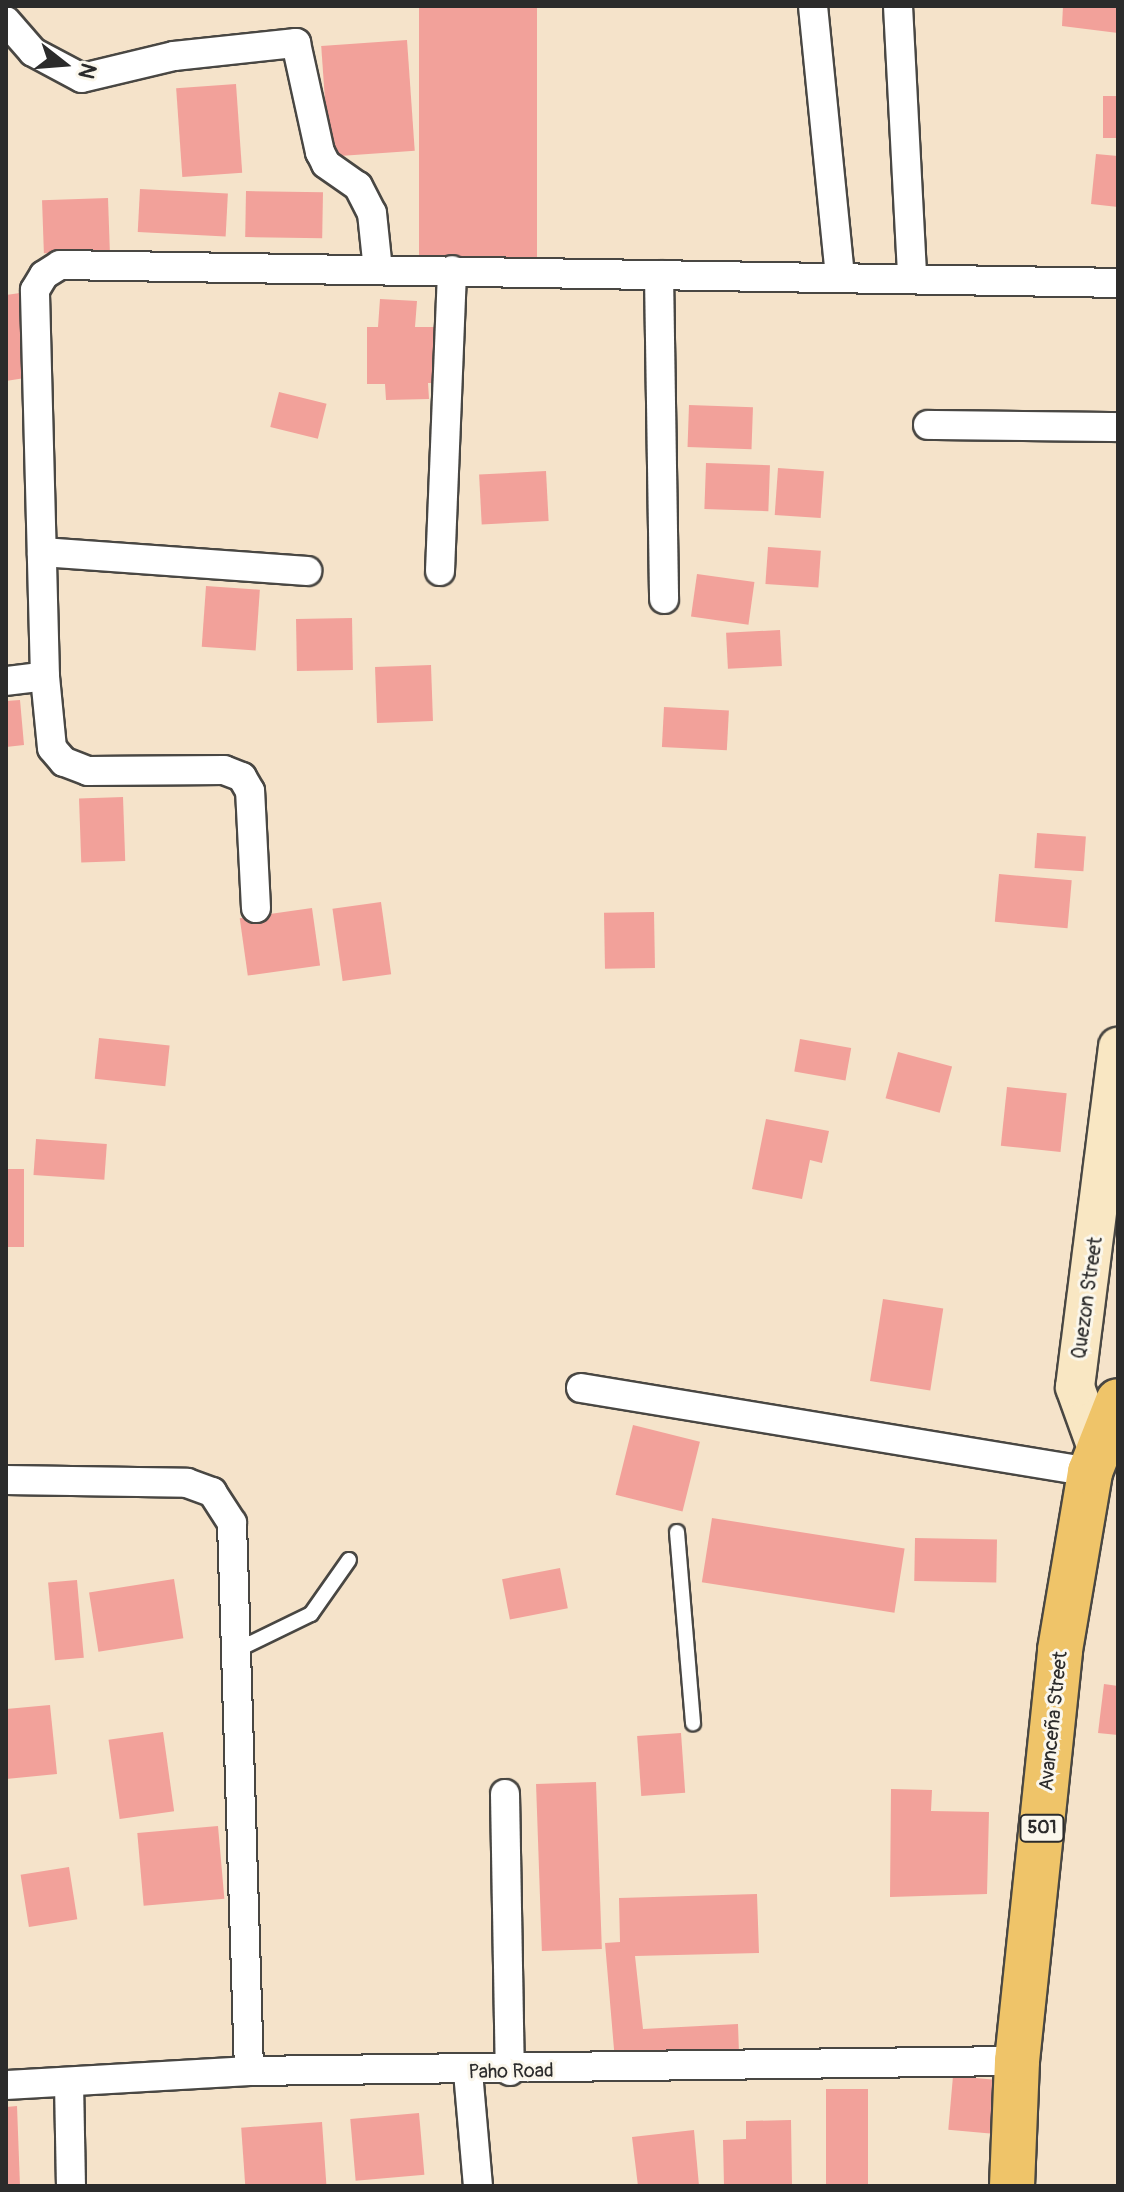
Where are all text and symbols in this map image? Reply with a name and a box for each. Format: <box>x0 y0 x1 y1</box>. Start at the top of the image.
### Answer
north arrow <box>24 24 104 104</box>
text: N <box>71 60 103 82</box>
street label: Quezon Street <box>1067 1235 1107 1361</box>
street label: Avanceña Street <box>1034 1650 1072 1792</box>
road number: 501 <box>1018 1814 1066 1842</box>
street label: Paho Road <box>468 2058 554 2084</box>

